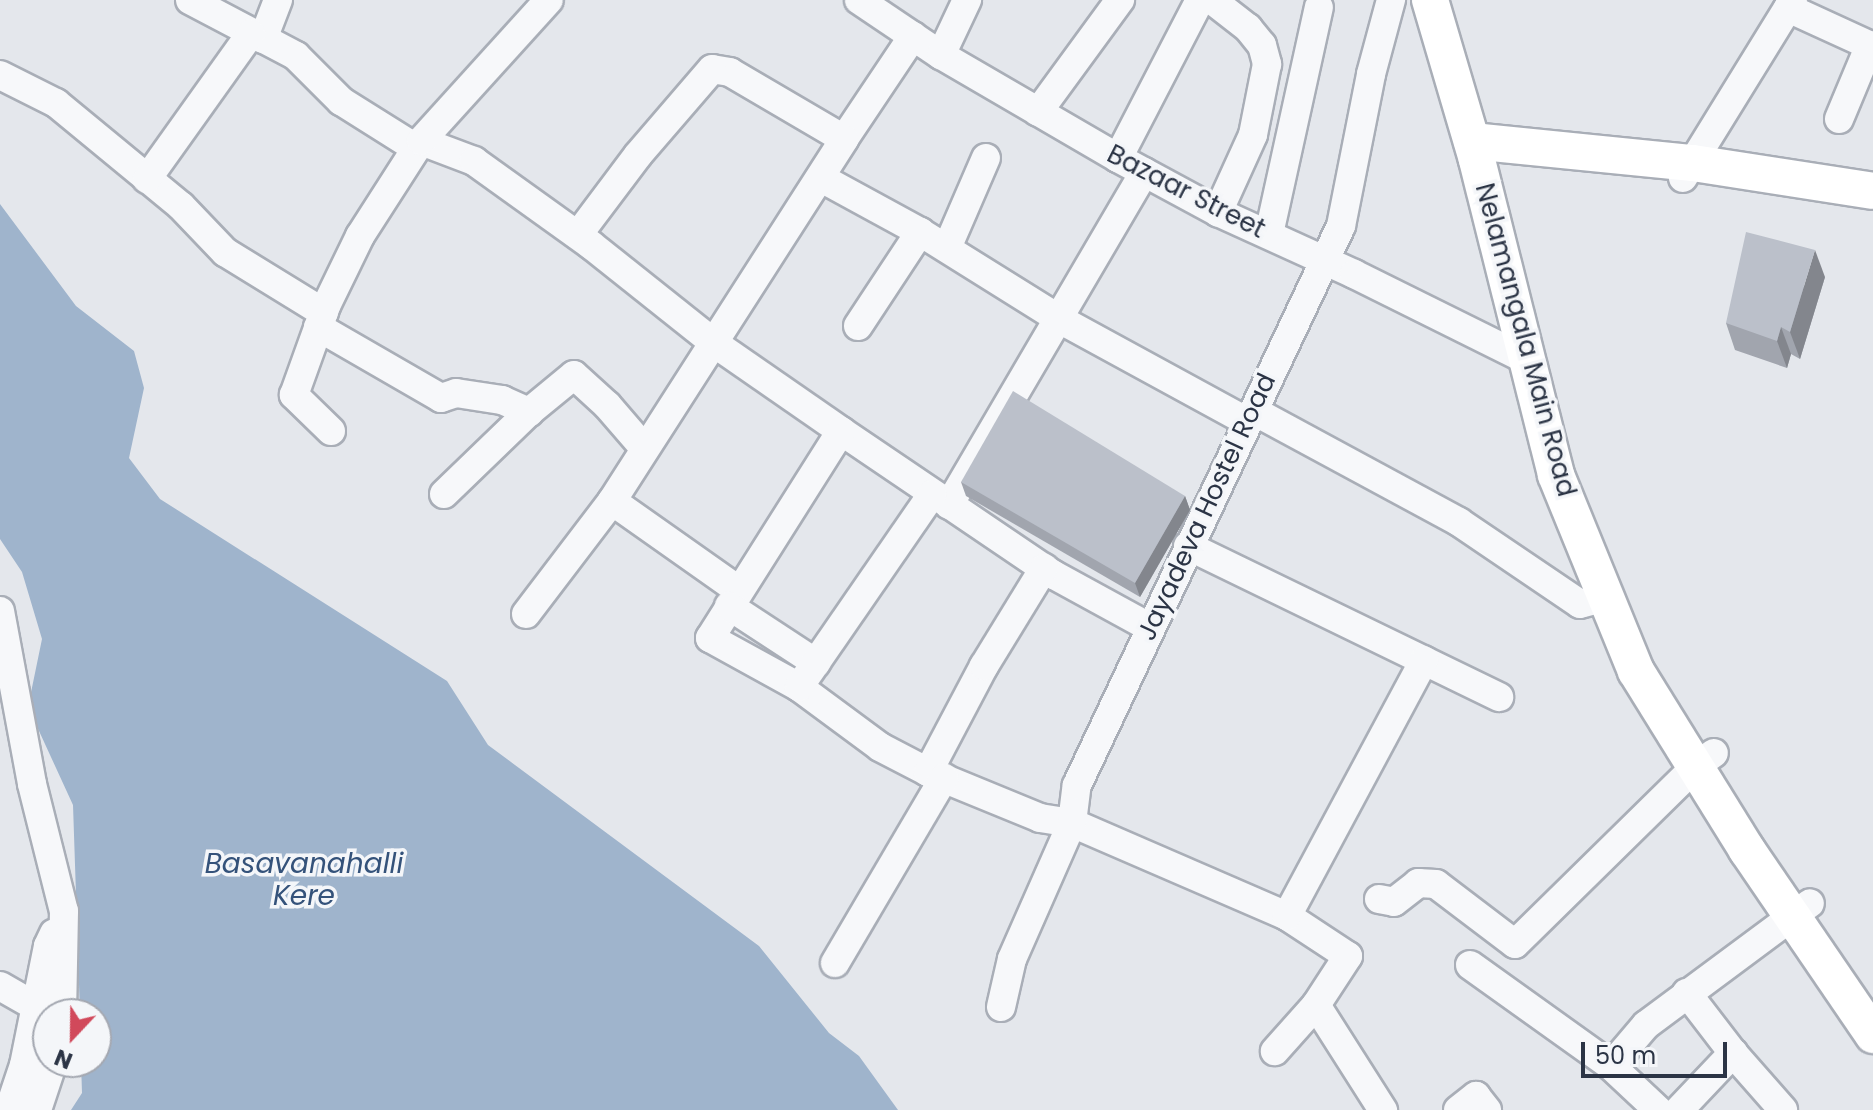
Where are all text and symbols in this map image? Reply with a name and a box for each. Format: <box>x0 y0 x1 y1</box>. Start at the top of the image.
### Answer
street label: Bazaar Street <box>1102 139 1270 245</box>
street label: Nelamangala Main Road <box>1468 180 1582 500</box>
street label: Jayadeva Hostel Road <box>1131 368 1283 646</box>
water label: Basavanahalli Kere <box>205 847 403 913</box>
north arrow <box>32 998 112 1078</box>
scale bar <box>1585 1026 1731 1076</box>
text: 50 m <box>1595 1039 1656 1072</box>
text: N <box>50 1041 77 1076</box>

